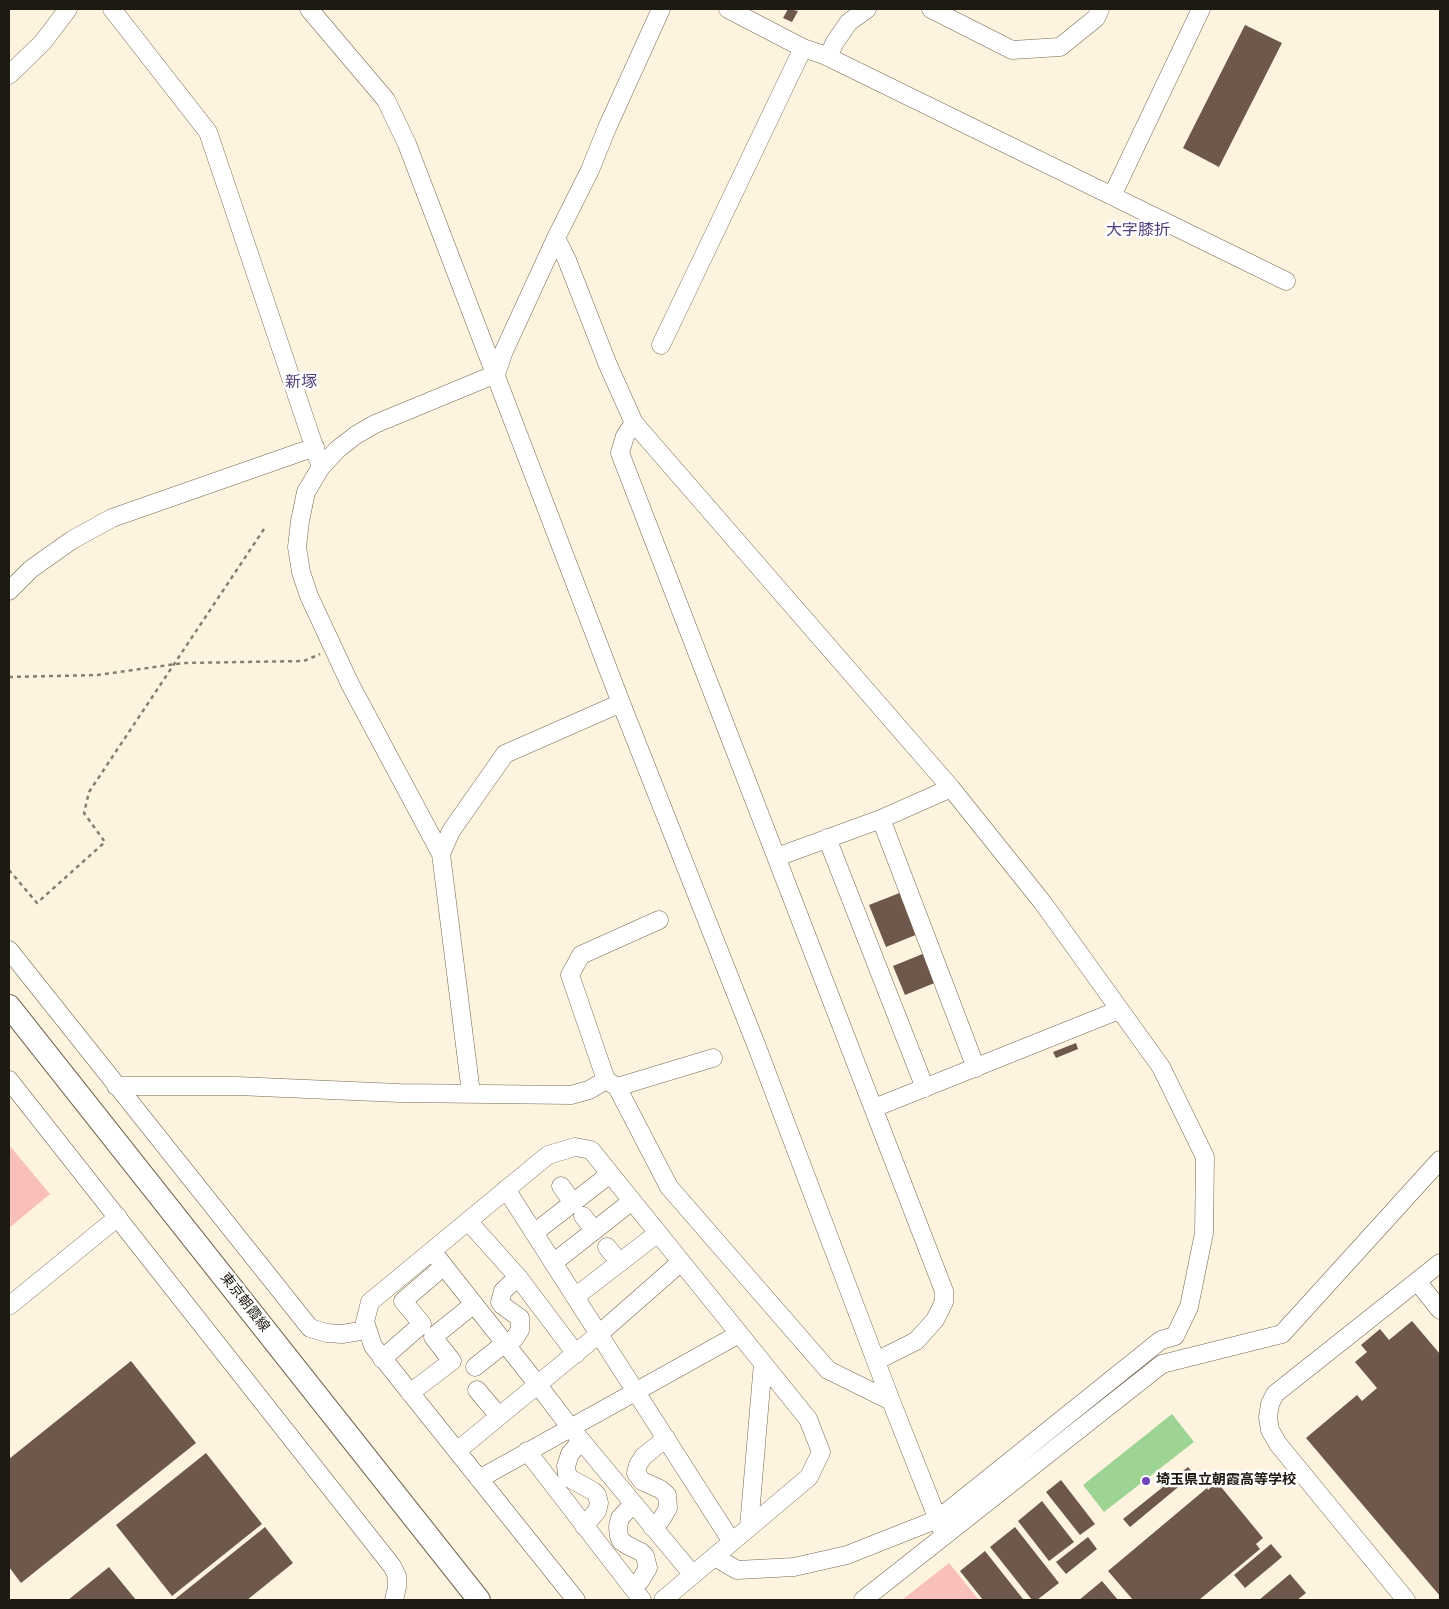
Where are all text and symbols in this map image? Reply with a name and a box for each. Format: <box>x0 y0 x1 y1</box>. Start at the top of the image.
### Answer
district label: 大字膝折 <box>1106 221 1170 241</box>
district label: 新塚 <box>285 373 317 393</box>
street label: 東京朝霞線 <box>216 1270 272 1336</box>
place label: 埼玉県立朝霞高等学校 <box>1156 1473 1296 1489</box>
marker: 埼玉県立朝霞高等学校 <box>1140 1475 1152 1487</box>

